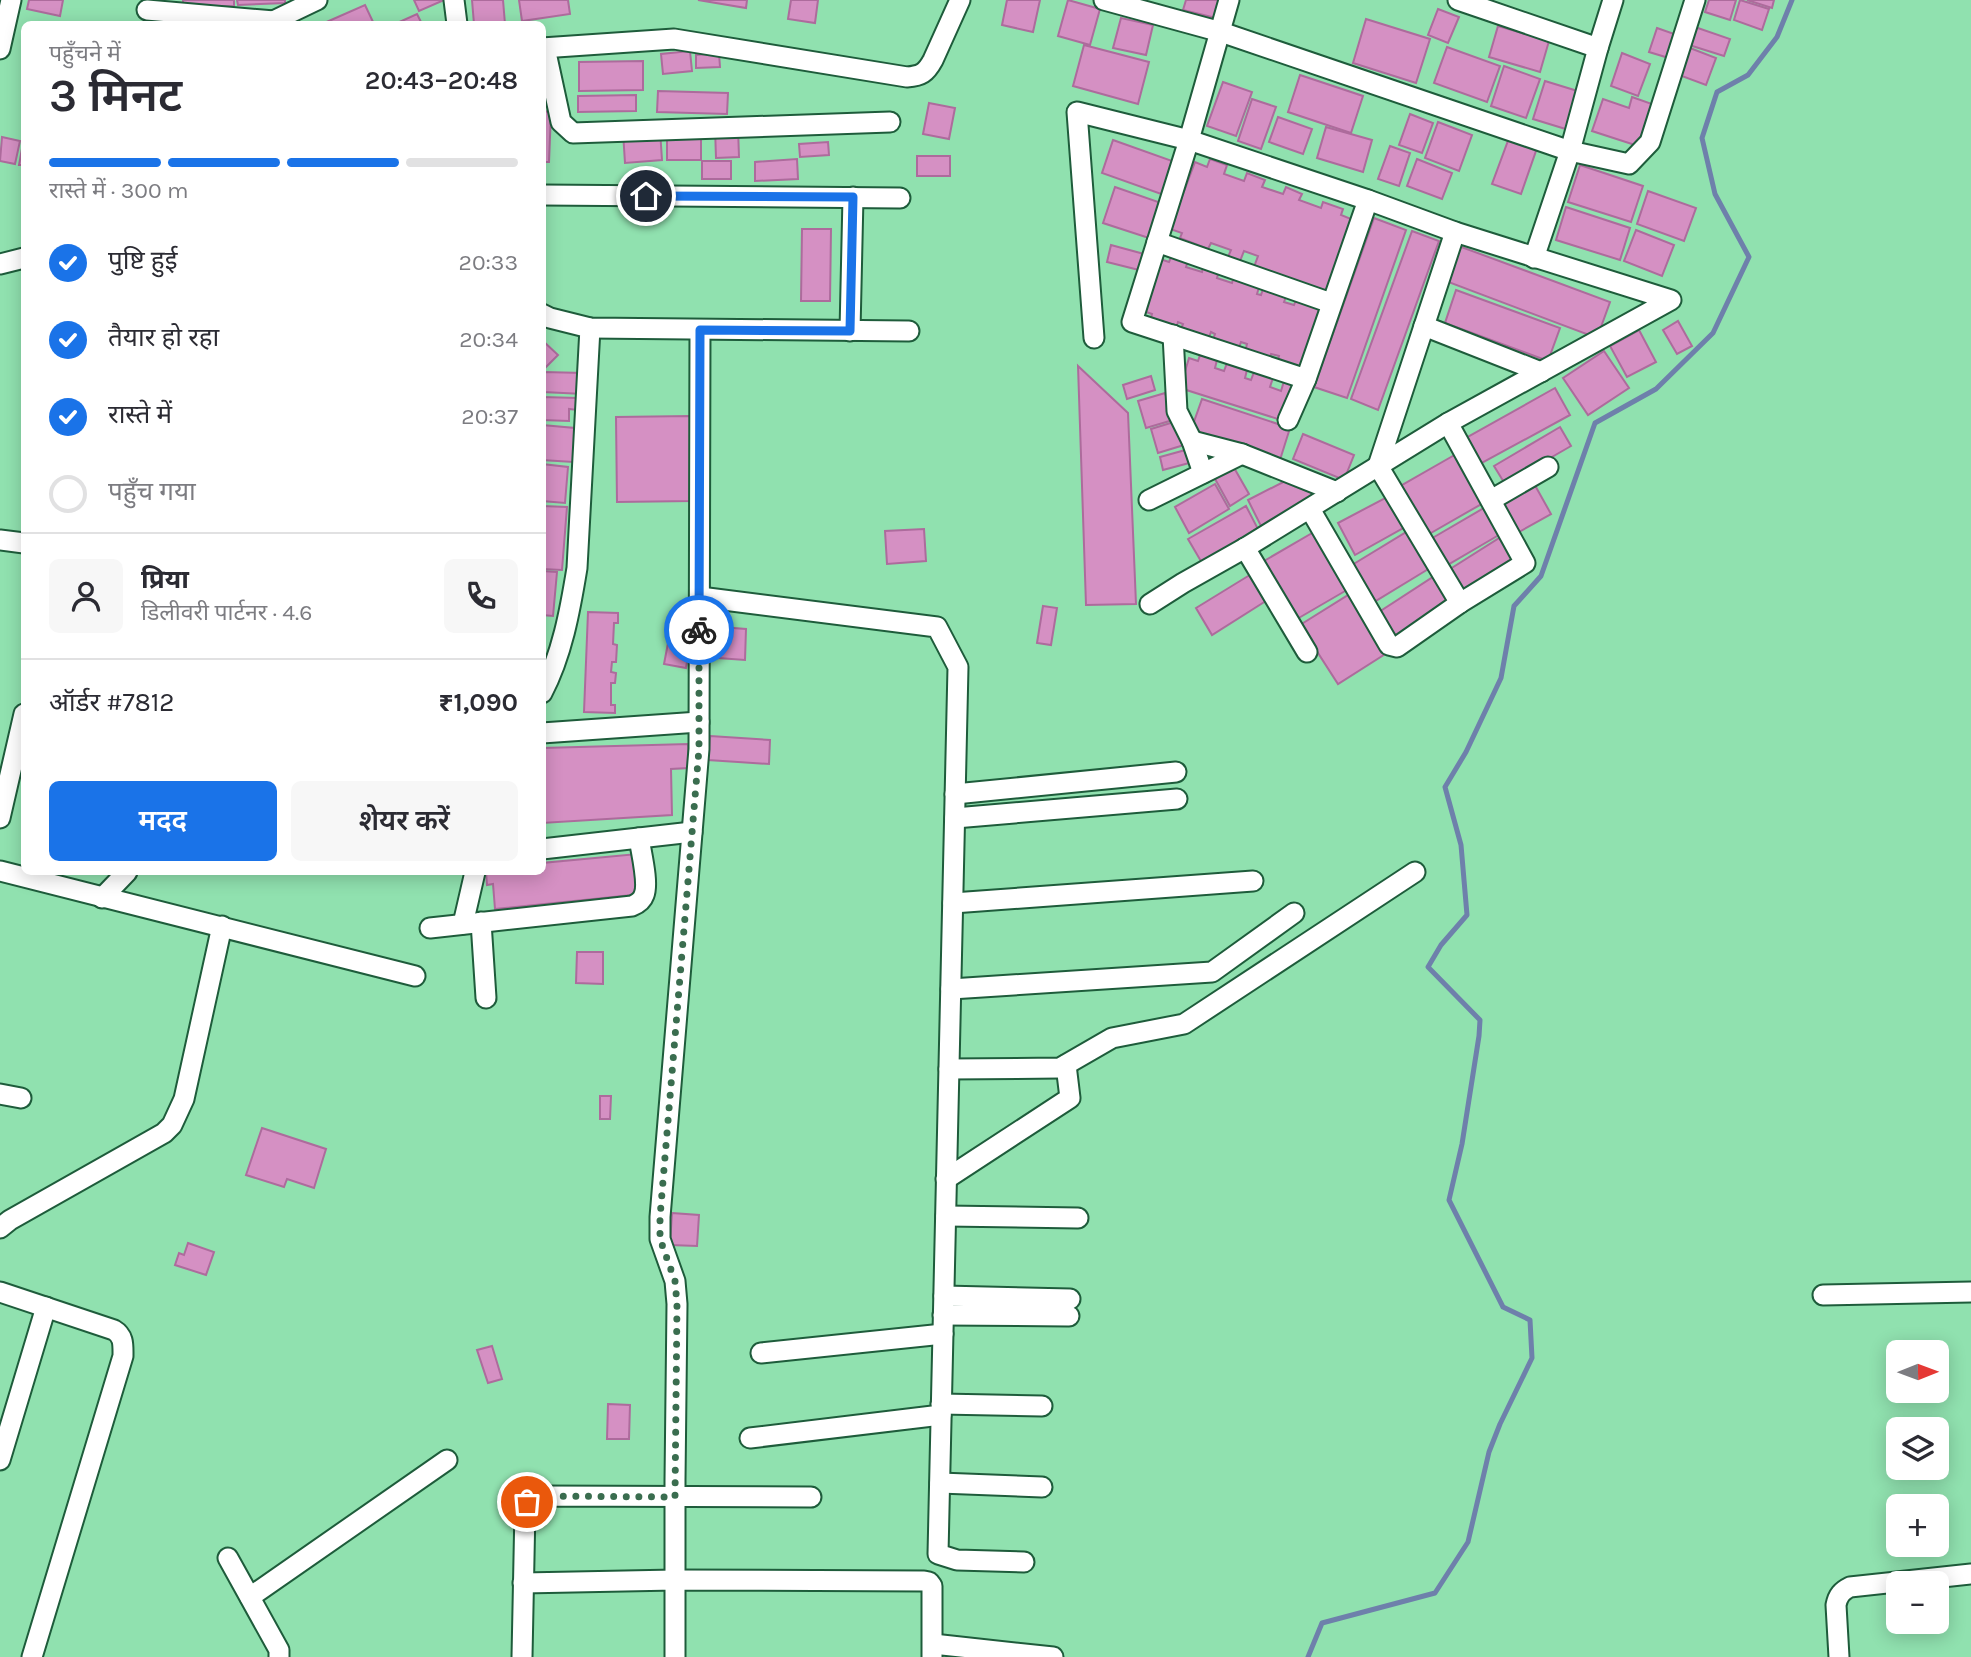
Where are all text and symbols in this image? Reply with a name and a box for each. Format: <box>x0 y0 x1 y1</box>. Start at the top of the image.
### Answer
text: पहुँचने में <box>49 40 121 67</box>
text: 20:43–20:48 <box>365 65 518 96</box>
text: 3 मिनट <box>49 69 182 123</box>
pin <box>616 166 676 226</box>
text: रास्ते में · 300 m <box>49 177 189 204</box>
icon: home <box>627 177 665 215</box>
icon: check <box>49 244 87 282</box>
text: पुष्टि हुई <box>108 245 177 276</box>
text: 20:33 <box>459 249 518 276</box>
icon: check <box>49 321 87 359</box>
text: तैयार हो रहा <box>108 322 219 353</box>
text: 20:34 <box>459 326 518 353</box>
icon: check <box>49 398 87 436</box>
text: रास्ते में <box>108 399 172 430</box>
text: 20:37 <box>461 403 518 430</box>
text: पहुँच गया <box>108 476 196 507</box>
button: person <box>49 559 123 633</box>
button: phone <box>444 559 518 633</box>
text: प्रिया <box>141 564 189 595</box>
courier <box>664 595 734 665</box>
text: डिलीवरी पार्टनर · 4.6 <box>141 599 312 626</box>
icon: bike <box>680 611 718 649</box>
text: ऑर्डर #7812 <box>49 687 174 718</box>
text: ₹1,090 <box>439 687 518 718</box>
button: मदद <box>49 781 277 861</box>
button: शेयर करें <box>291 781 518 861</box>
north arrow <box>1886 1340 1950 1404</box>
map controls <box>1886 1340 1949 1634</box>
button: layers <box>1886 1417 1949 1480</box>
pin <box>497 1472 557 1532</box>
icon: bag <box>508 1483 546 1521</box>
button: + <box>1886 1494 1949 1557</box>
button: − <box>1886 1571 1949 1634</box>

